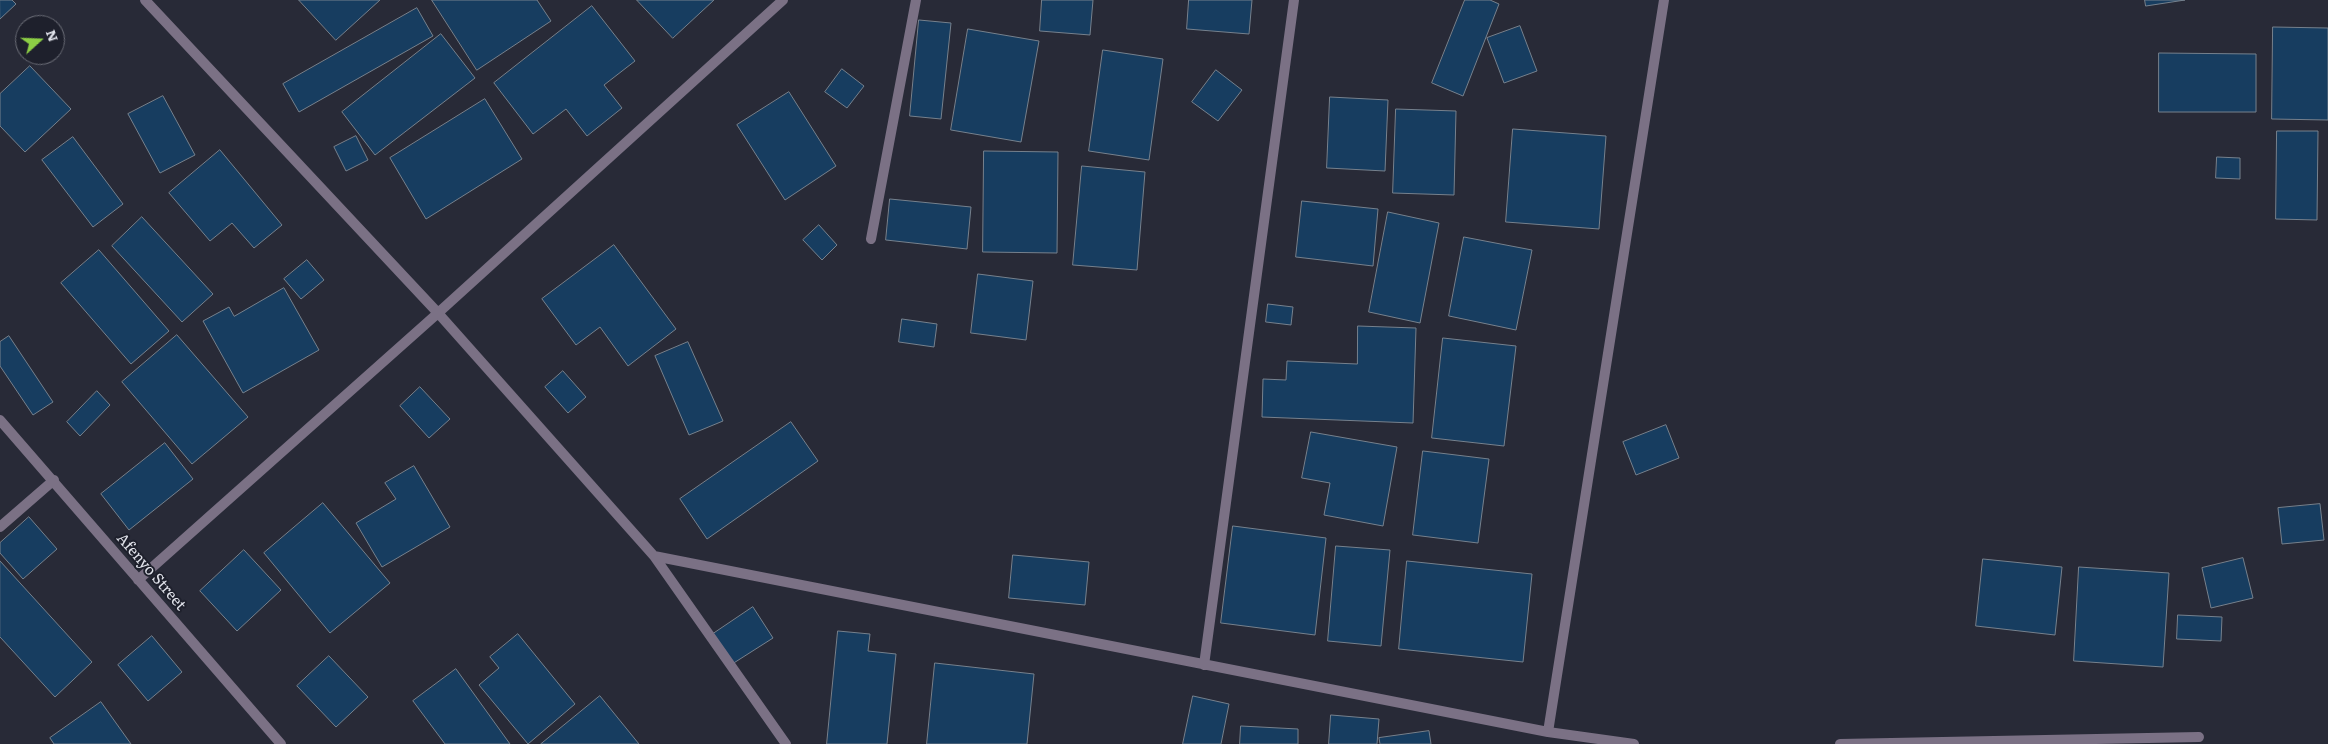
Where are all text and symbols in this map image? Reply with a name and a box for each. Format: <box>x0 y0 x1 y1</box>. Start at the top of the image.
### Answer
north arrow <box>15 15 65 65</box>
text: N <box>42 26 65 44</box>
street label: Afenyo Street <box>113 530 189 614</box>

